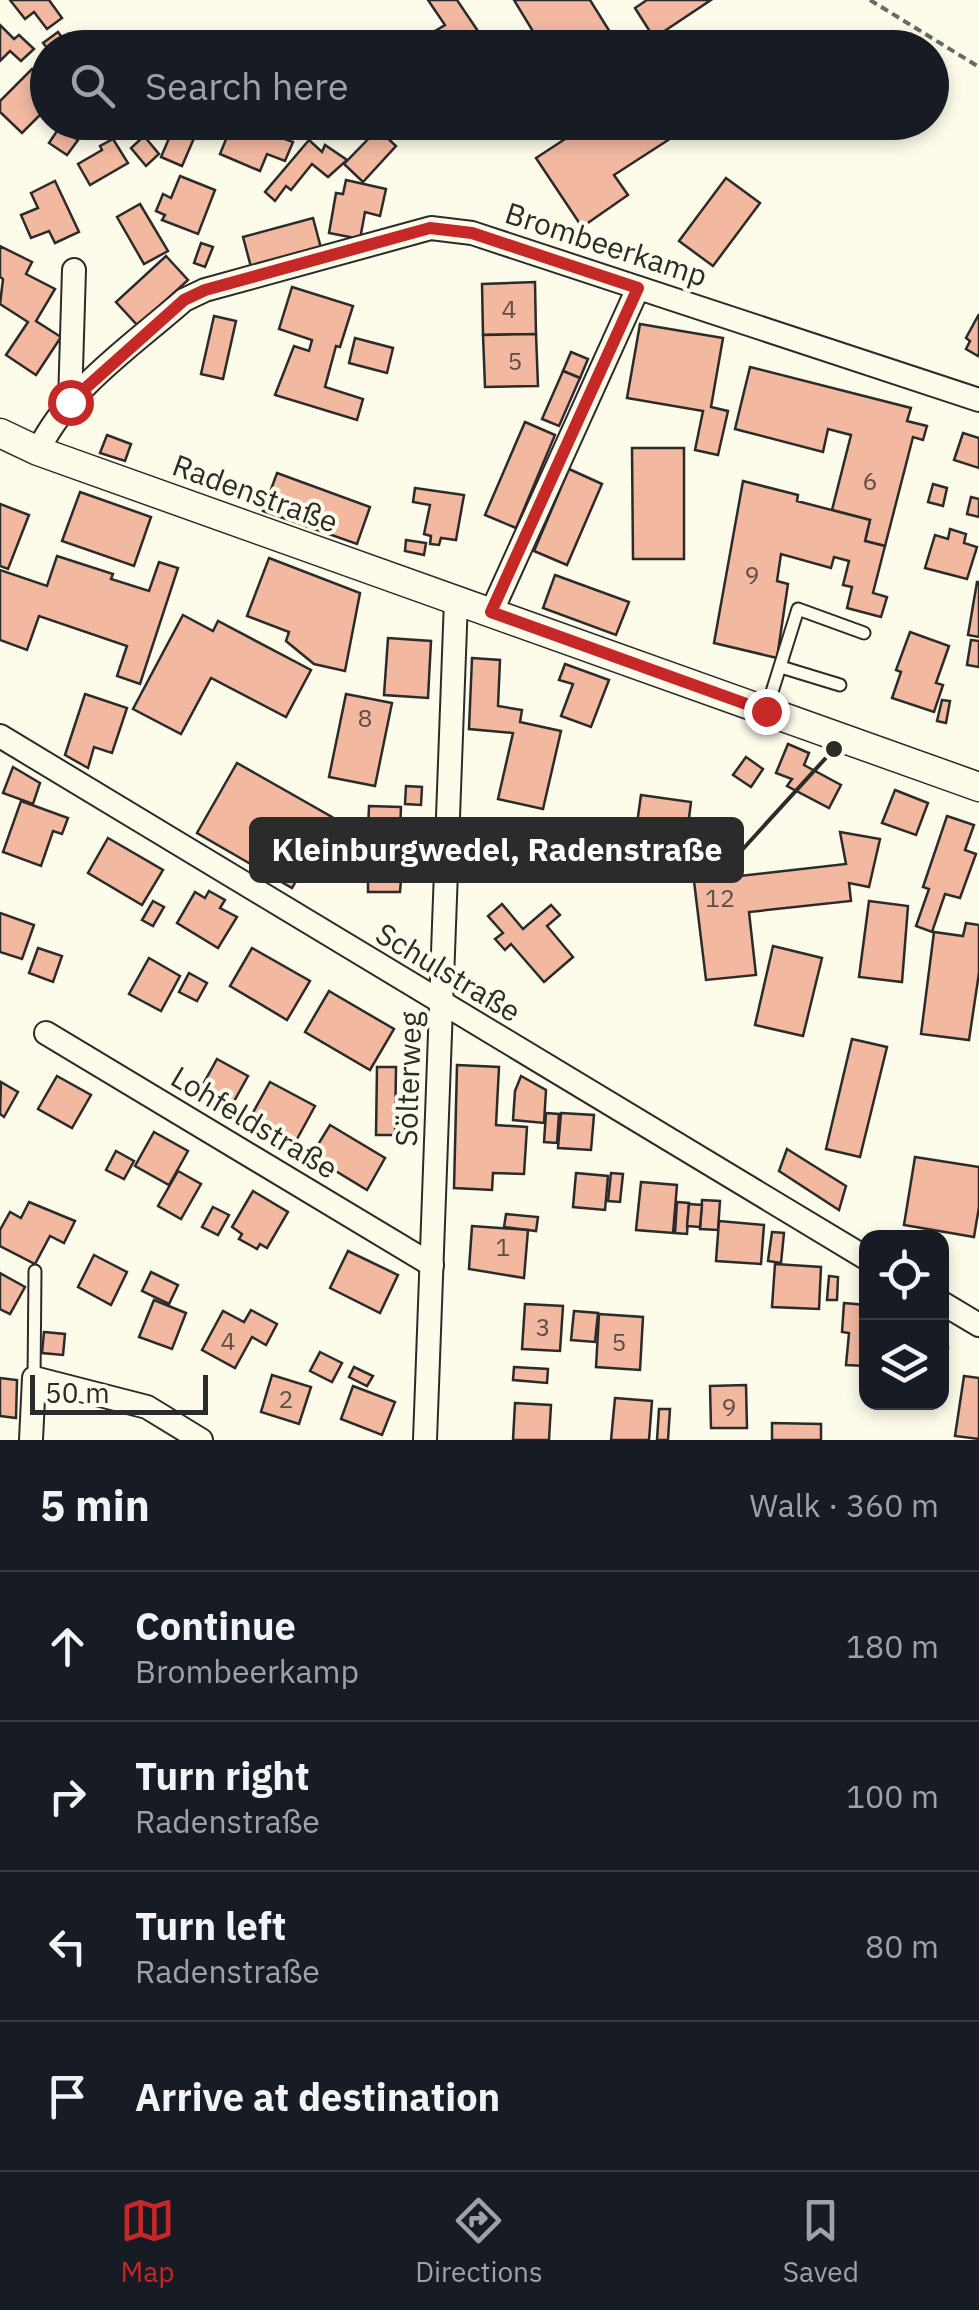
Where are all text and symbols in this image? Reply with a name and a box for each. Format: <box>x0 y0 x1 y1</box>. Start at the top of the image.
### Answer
search box <box>30 30 949 140</box>
icon: search <box>65 58 120 113</box>
text: Search here <box>145 61 349 110</box>
street label: Brombeerkamp <box>501 193 712 295</box>
house number: 4 <box>501 292 517 325</box>
house number: 5 <box>507 344 523 377</box>
route start <box>48 380 94 426</box>
street label: Radenstraße <box>167 445 344 541</box>
house number: 6 <box>862 464 878 497</box>
house number: 9 <box>744 558 760 591</box>
route end <box>744 689 790 735</box>
house number: 8 <box>357 701 373 734</box>
callout: Kleinburgwedel, Radenstraße <box>251 819 742 881</box>
text: Kleinburgwedel, Radenstraße <box>271 828 723 870</box>
house number: 12 <box>705 881 735 914</box>
street label: Schulstraße <box>369 913 528 1030</box>
street label: Sölterweg <box>386 1010 429 1147</box>
street label: Lohfeldstraße <box>164 1057 345 1187</box>
house number: 1 <box>495 1230 511 1263</box>
map controls <box>859 1230 949 1410</box>
button: locate <box>859 1230 949 1320</box>
house number: 3 <box>535 1310 551 1343</box>
button: layers <box>859 1320 949 1410</box>
house number: 4 <box>220 1324 236 1357</box>
house number: 5 <box>611 1325 627 1358</box>
scale bar <box>30 1370 208 1414</box>
text: 50 m <box>45 1374 110 1411</box>
house number: 2 <box>278 1382 294 1415</box>
house number: 9 <box>721 1390 737 1423</box>
text: 5 min <box>40 1478 150 1533</box>
text: Walk · 360 m <box>750 1484 939 1526</box>
text: Continue <box>135 1601 296 1650</box>
icon: ahead <box>40 1619 95 1674</box>
text: 180 m <box>846 1625 939 1667</box>
text: Brombeerkamp <box>135 1650 359 1692</box>
text: Turn right <box>135 1751 310 1800</box>
icon: right <box>40 1769 95 1824</box>
text: 100 m <box>846 1775 939 1817</box>
text: Radenstraße <box>135 1800 320 1842</box>
text: Turn left <box>135 1901 286 1950</box>
icon: left <box>40 1919 95 1974</box>
text: 80 m <box>865 1925 939 1967</box>
text: Radenstraße <box>135 1950 320 1992</box>
icon: arrive <box>40 2069 95 2124</box>
text: Arrive at destination <box>135 2072 500 2121</box>
tab: Map <box>120 2193 175 2290</box>
tab: Directions <box>415 2193 543 2290</box>
tab: Saved <box>783 2193 859 2290</box>

